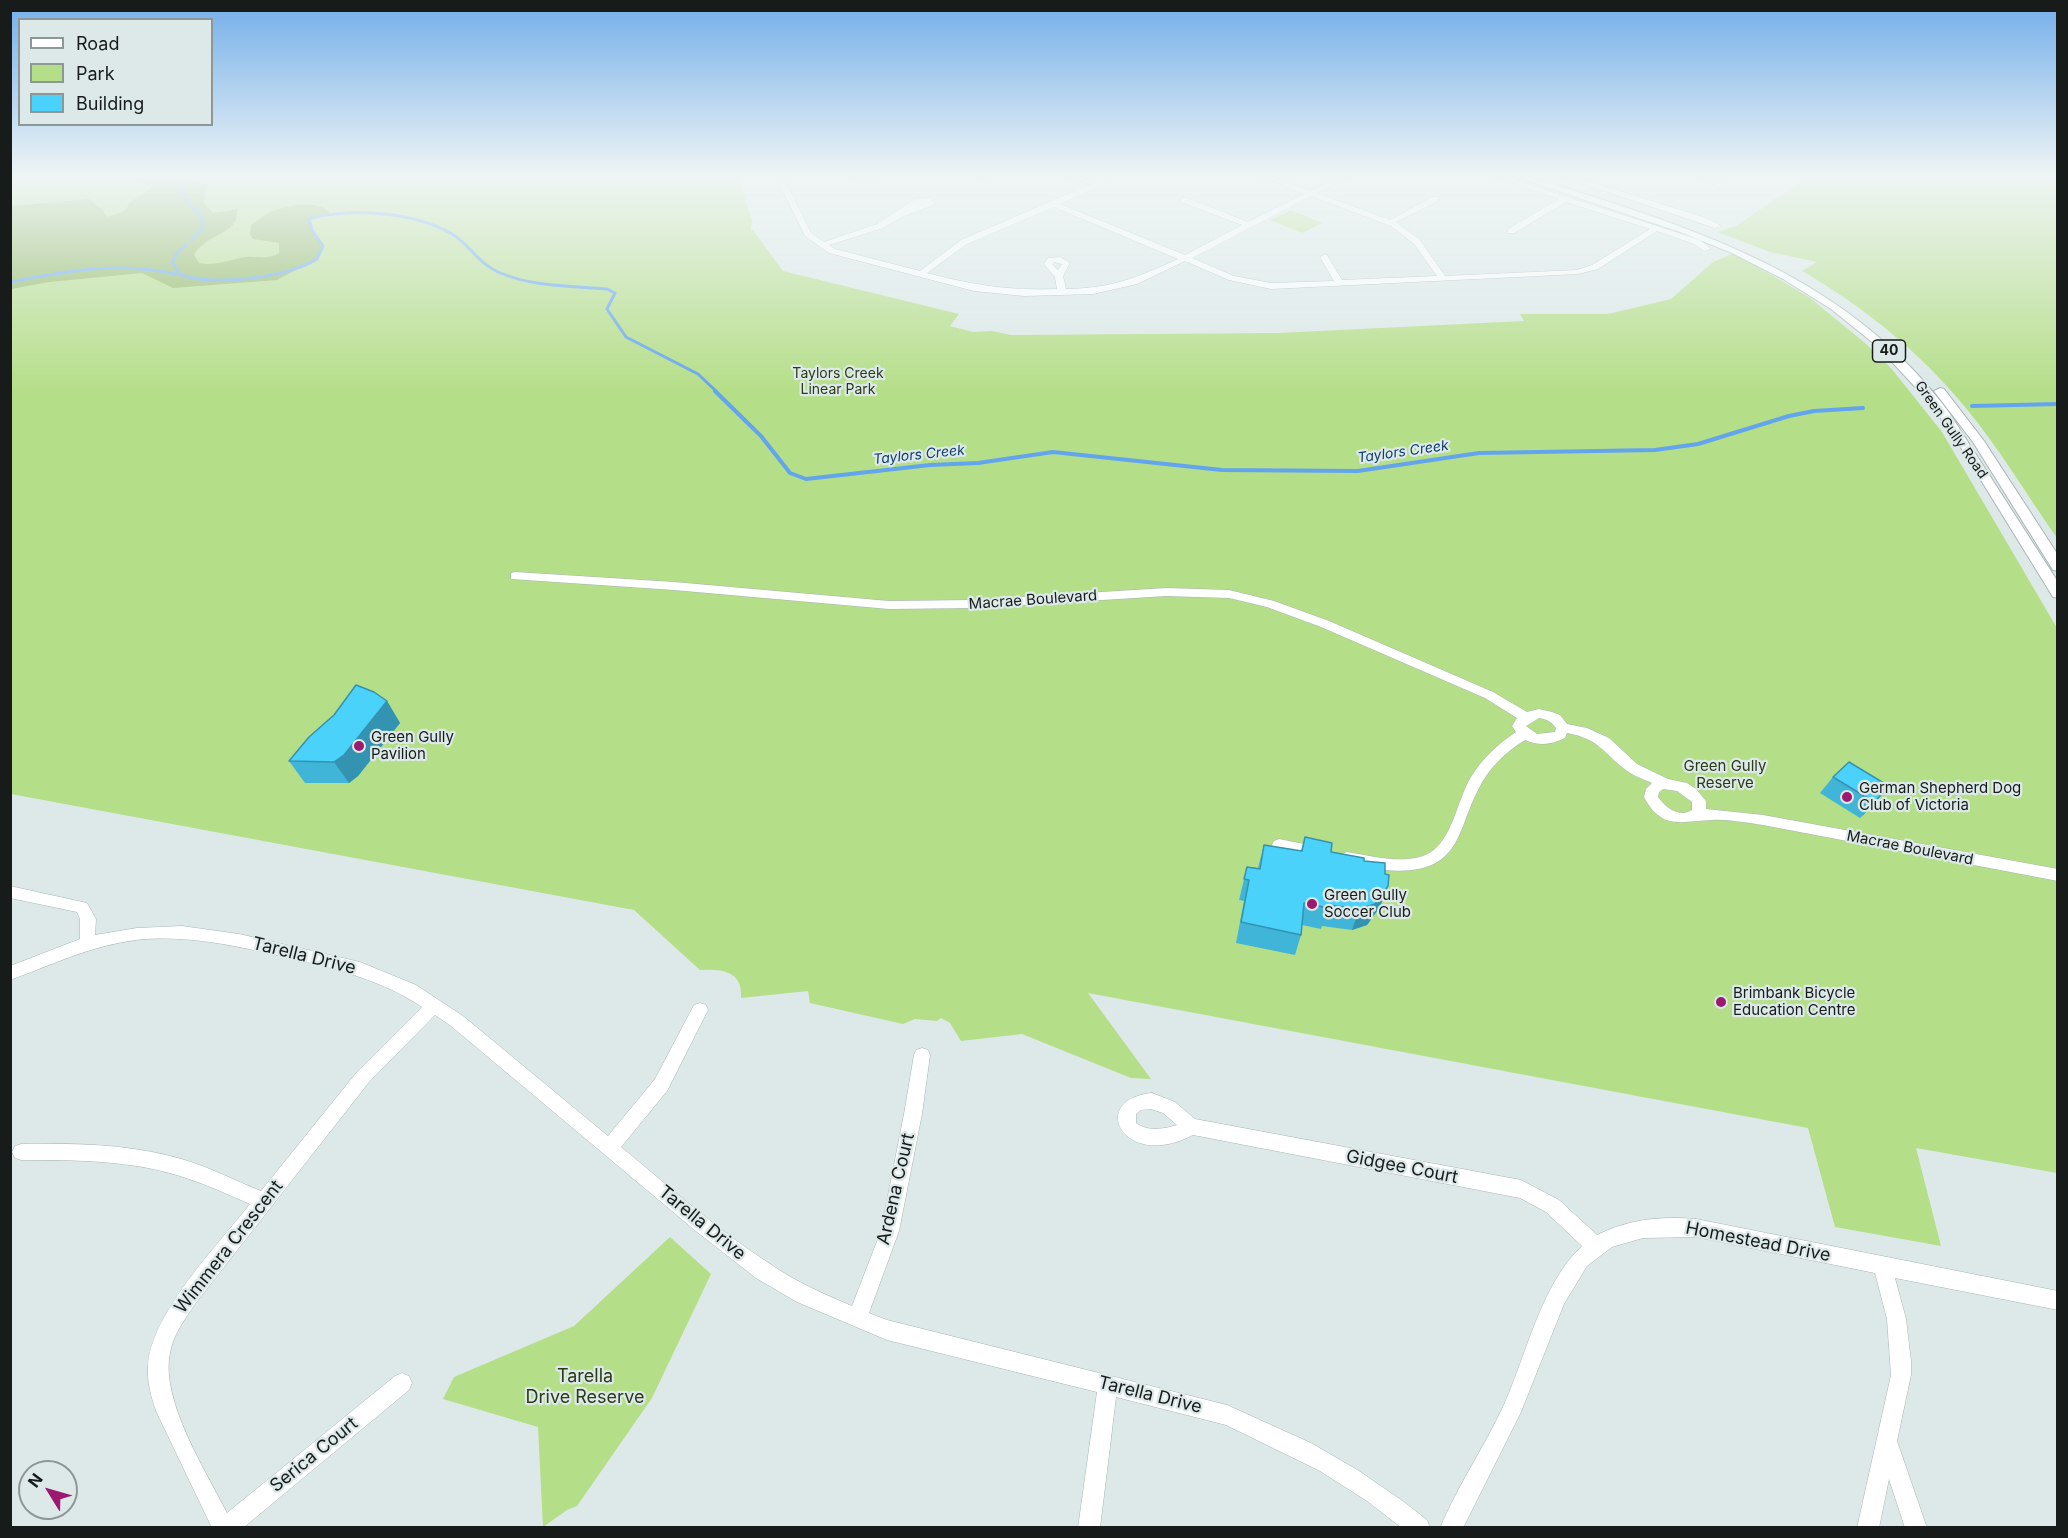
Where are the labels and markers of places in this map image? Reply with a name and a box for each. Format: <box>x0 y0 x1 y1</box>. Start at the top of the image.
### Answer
place label: Green Gully Pavilion <box>371 728 454 763</box>
marker: Green Gully Pavilion <box>352 739 366 753</box>
place label: German Shepherd Dog Club of Victoria <box>1859 779 2021 814</box>
marker: German Shepherd Dog Club of Victoria <box>1840 790 1854 804</box>
place label: Green Gully Soccer Club <box>1324 886 1411 921</box>
marker: Green Gully Soccer Club <box>1305 897 1319 911</box>
place label: Brimbank Bicycle Education Centre <box>1733 984 1855 1019</box>
marker: Brimbank Bicycle Education Centre <box>1714 995 1728 1009</box>

